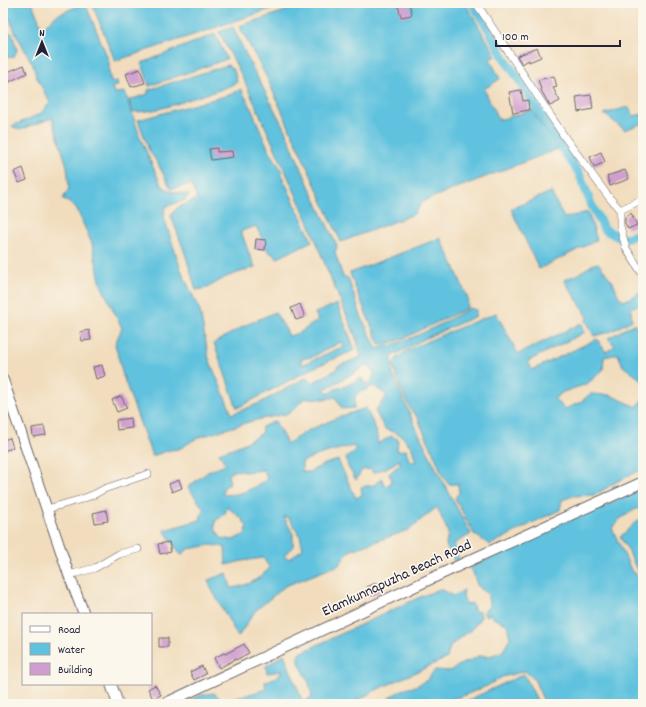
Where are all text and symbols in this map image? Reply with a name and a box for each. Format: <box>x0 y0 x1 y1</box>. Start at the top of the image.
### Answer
north arrow <box>22 22 62 62</box>
scale bar <box>496 22 620 48</box>
text: N <box>39 26 45 42</box>
text: 100 m <box>502 29 529 46</box>
street label: Elamkunnapuzha Beach Road <box>319 535 475 623</box>
legend <box>22 613 152 685</box>
text: Road <box>58 622 80 639</box>
text: Water <box>58 642 85 659</box>
text: Building <box>58 662 93 679</box>

